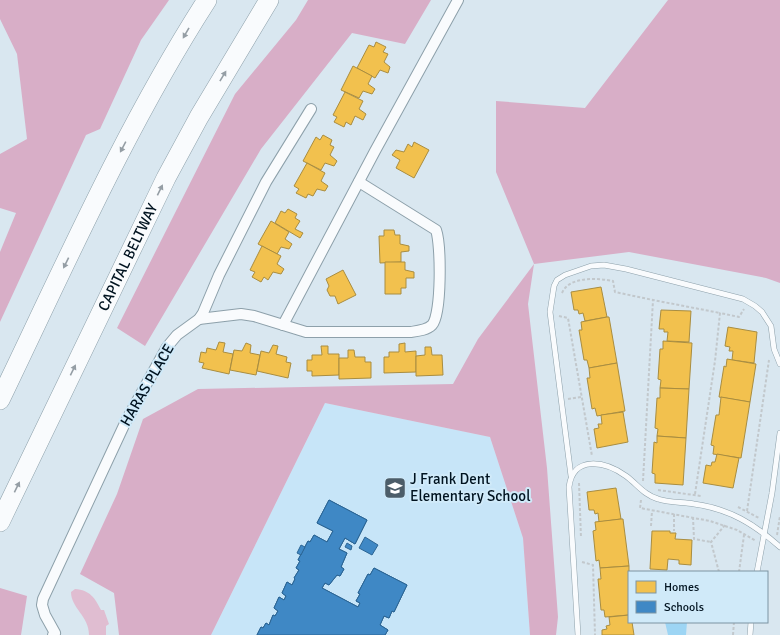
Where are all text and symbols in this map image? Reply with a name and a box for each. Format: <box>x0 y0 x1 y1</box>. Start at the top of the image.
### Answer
one-way arrow <box>183 27 190 39</box>
one-way arrow <box>219 70 226 82</box>
one-way arrow <box>120 141 126 152</box>
one-way arrow <box>157 184 163 195</box>
street label: CAPITAL BELTWAY <box>94 200 162 314</box>
one-way arrow <box>63 258 69 269</box>
street label: HARAS PLACE <box>116 341 178 429</box>
one-way arrow <box>70 364 76 375</box>
place label: J Frank Dent Elementary School <box>410 470 531 505</box>
school or university icon: J Frank Dent Elementary School <box>382 475 408 501</box>
one-way arrow <box>14 481 20 493</box>
legend <box>628 571 768 623</box>
text: Homes <box>664 580 699 595</box>
text: Schools <box>664 600 704 615</box>

